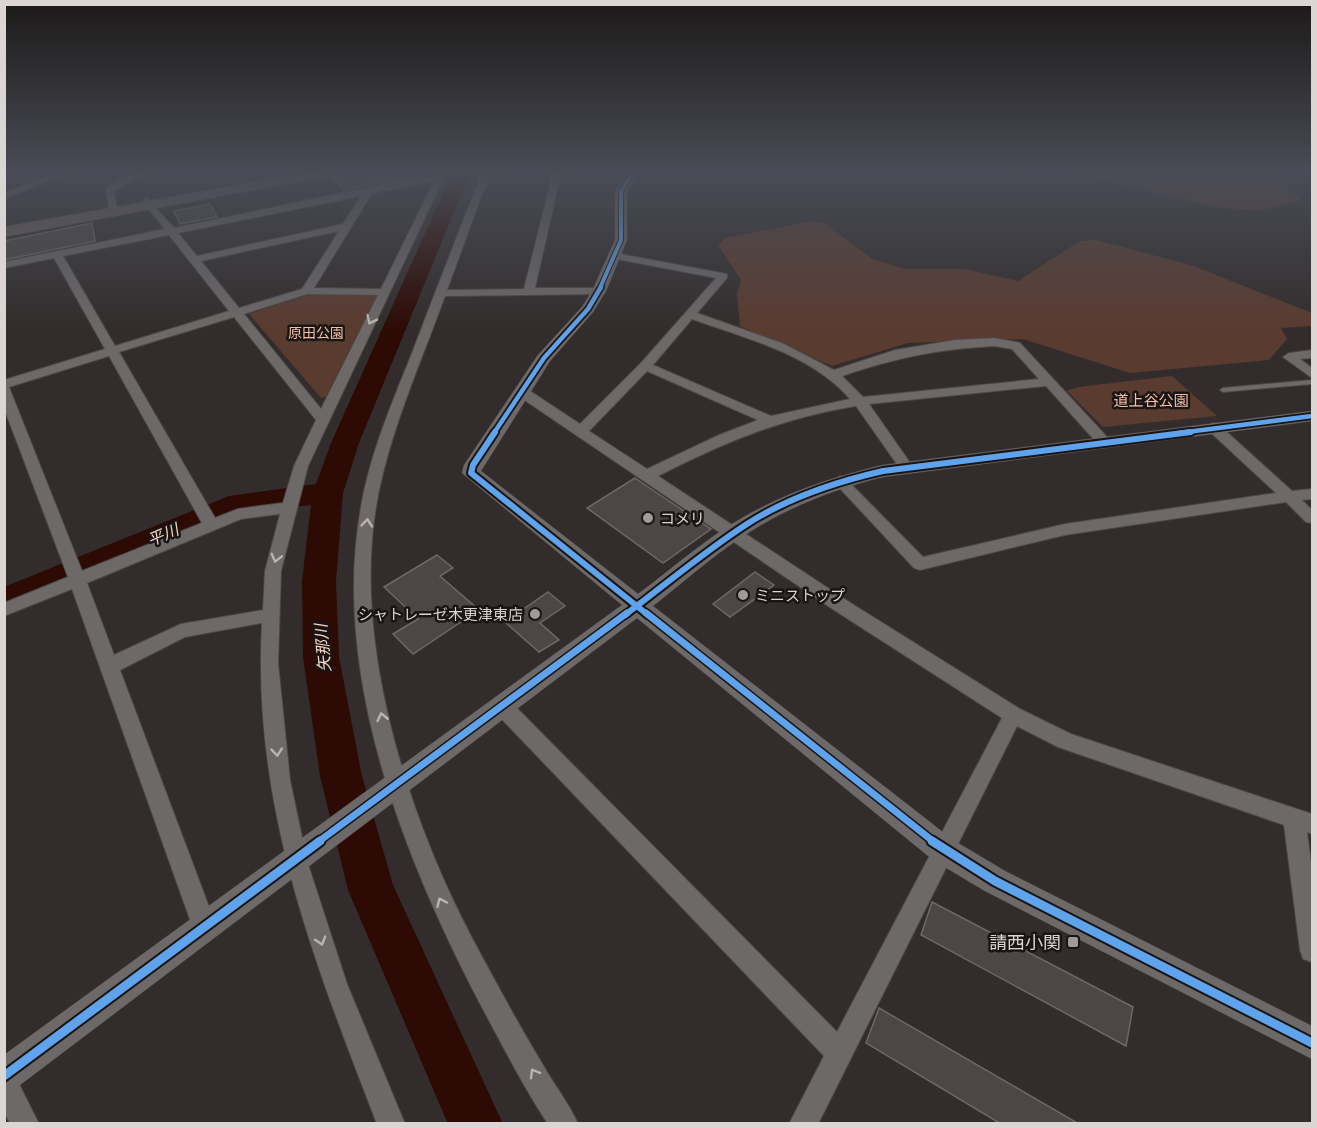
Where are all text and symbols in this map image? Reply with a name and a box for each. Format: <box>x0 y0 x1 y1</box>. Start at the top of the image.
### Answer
one-way arrow <box>366 314 378 325</box>
park label: 原田公園 <box>288 323 344 343</box>
park label: 道上谷公園 <box>1113 390 1189 411</box>
place label: コメリ <box>660 508 705 529</box>
marker: コメリ <box>641 511 655 525</box>
water label: 平川 <box>144 517 184 552</box>
one-way arrow <box>360 519 373 528</box>
one-way arrow <box>271 553 284 563</box>
place label: ミニストップ <box>755 585 845 606</box>
marker: ミニストップ <box>736 588 750 602</box>
place label: シャトレーゼ木更津東店 <box>358 604 523 625</box>
marker: シャトレーゼ木更津東店 <box>528 607 542 621</box>
water label: 矢那川 <box>309 621 337 673</box>
one-way arrow <box>376 712 389 722</box>
one-way arrow <box>270 747 283 757</box>
one-way arrow <box>437 897 449 908</box>
place label: 請西小関 <box>989 930 1061 955</box>
one-way arrow <box>314 935 326 946</box>
marker: 請西小関 <box>1066 935 1080 949</box>
one-way arrow <box>530 1069 541 1079</box>

